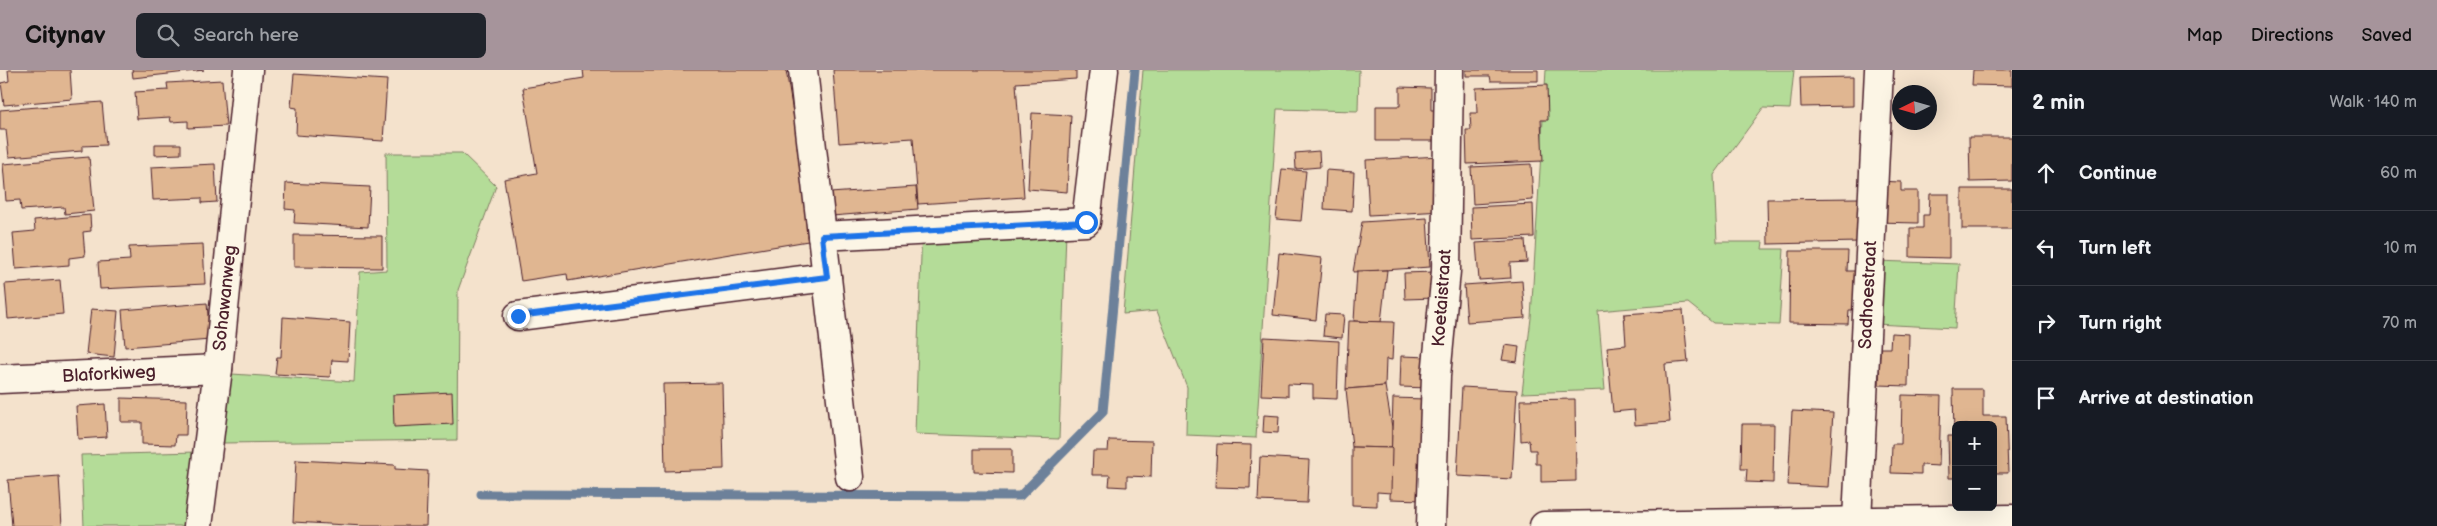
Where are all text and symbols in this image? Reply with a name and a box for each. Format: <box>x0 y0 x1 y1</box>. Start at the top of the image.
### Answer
search box <box>136 13 486 58</box>
text: Citynav <box>25 21 106 50</box>
icon: search <box>154 21 182 49</box>
text: Search here <box>194 24 299 47</box>
text: Map <box>2187 25 2223 46</box>
text: Directions <box>2251 25 2333 46</box>
text: Saved <box>2361 25 2412 46</box>
north arrow <box>1892 85 1937 130</box>
text: 2 min <box>2032 90 2085 115</box>
text: Walk · 140 m <box>2330 93 2417 112</box>
icon: ahead <box>2032 159 2060 187</box>
text: Continue <box>2079 162 2157 185</box>
text: 60 m <box>2380 164 2417 183</box>
route start <box>1075 211 1098 234</box>
icon: left <box>2032 234 2060 262</box>
text: Turn left <box>2079 237 2151 260</box>
text: 10 m <box>2384 239 2417 258</box>
street label: Sadhoestraat <box>1855 240 1881 350</box>
street label: Sohawanweg <box>209 244 241 352</box>
street label: Koetaistraat <box>1428 248 1456 348</box>
route end <box>507 305 530 328</box>
icon: right <box>2032 309 2060 337</box>
text: Turn right <box>2079 312 2162 335</box>
text: 70 m <box>2382 314 2417 333</box>
street label: Blaforkiweg <box>61 361 157 387</box>
icon: arrive <box>2032 384 2060 412</box>
text: Arrive at destination <box>2079 387 2254 410</box>
map controls <box>1952 421 1997 511</box>
button: + <box>1952 421 1997 466</box>
button: − <box>1952 466 1997 511</box>

